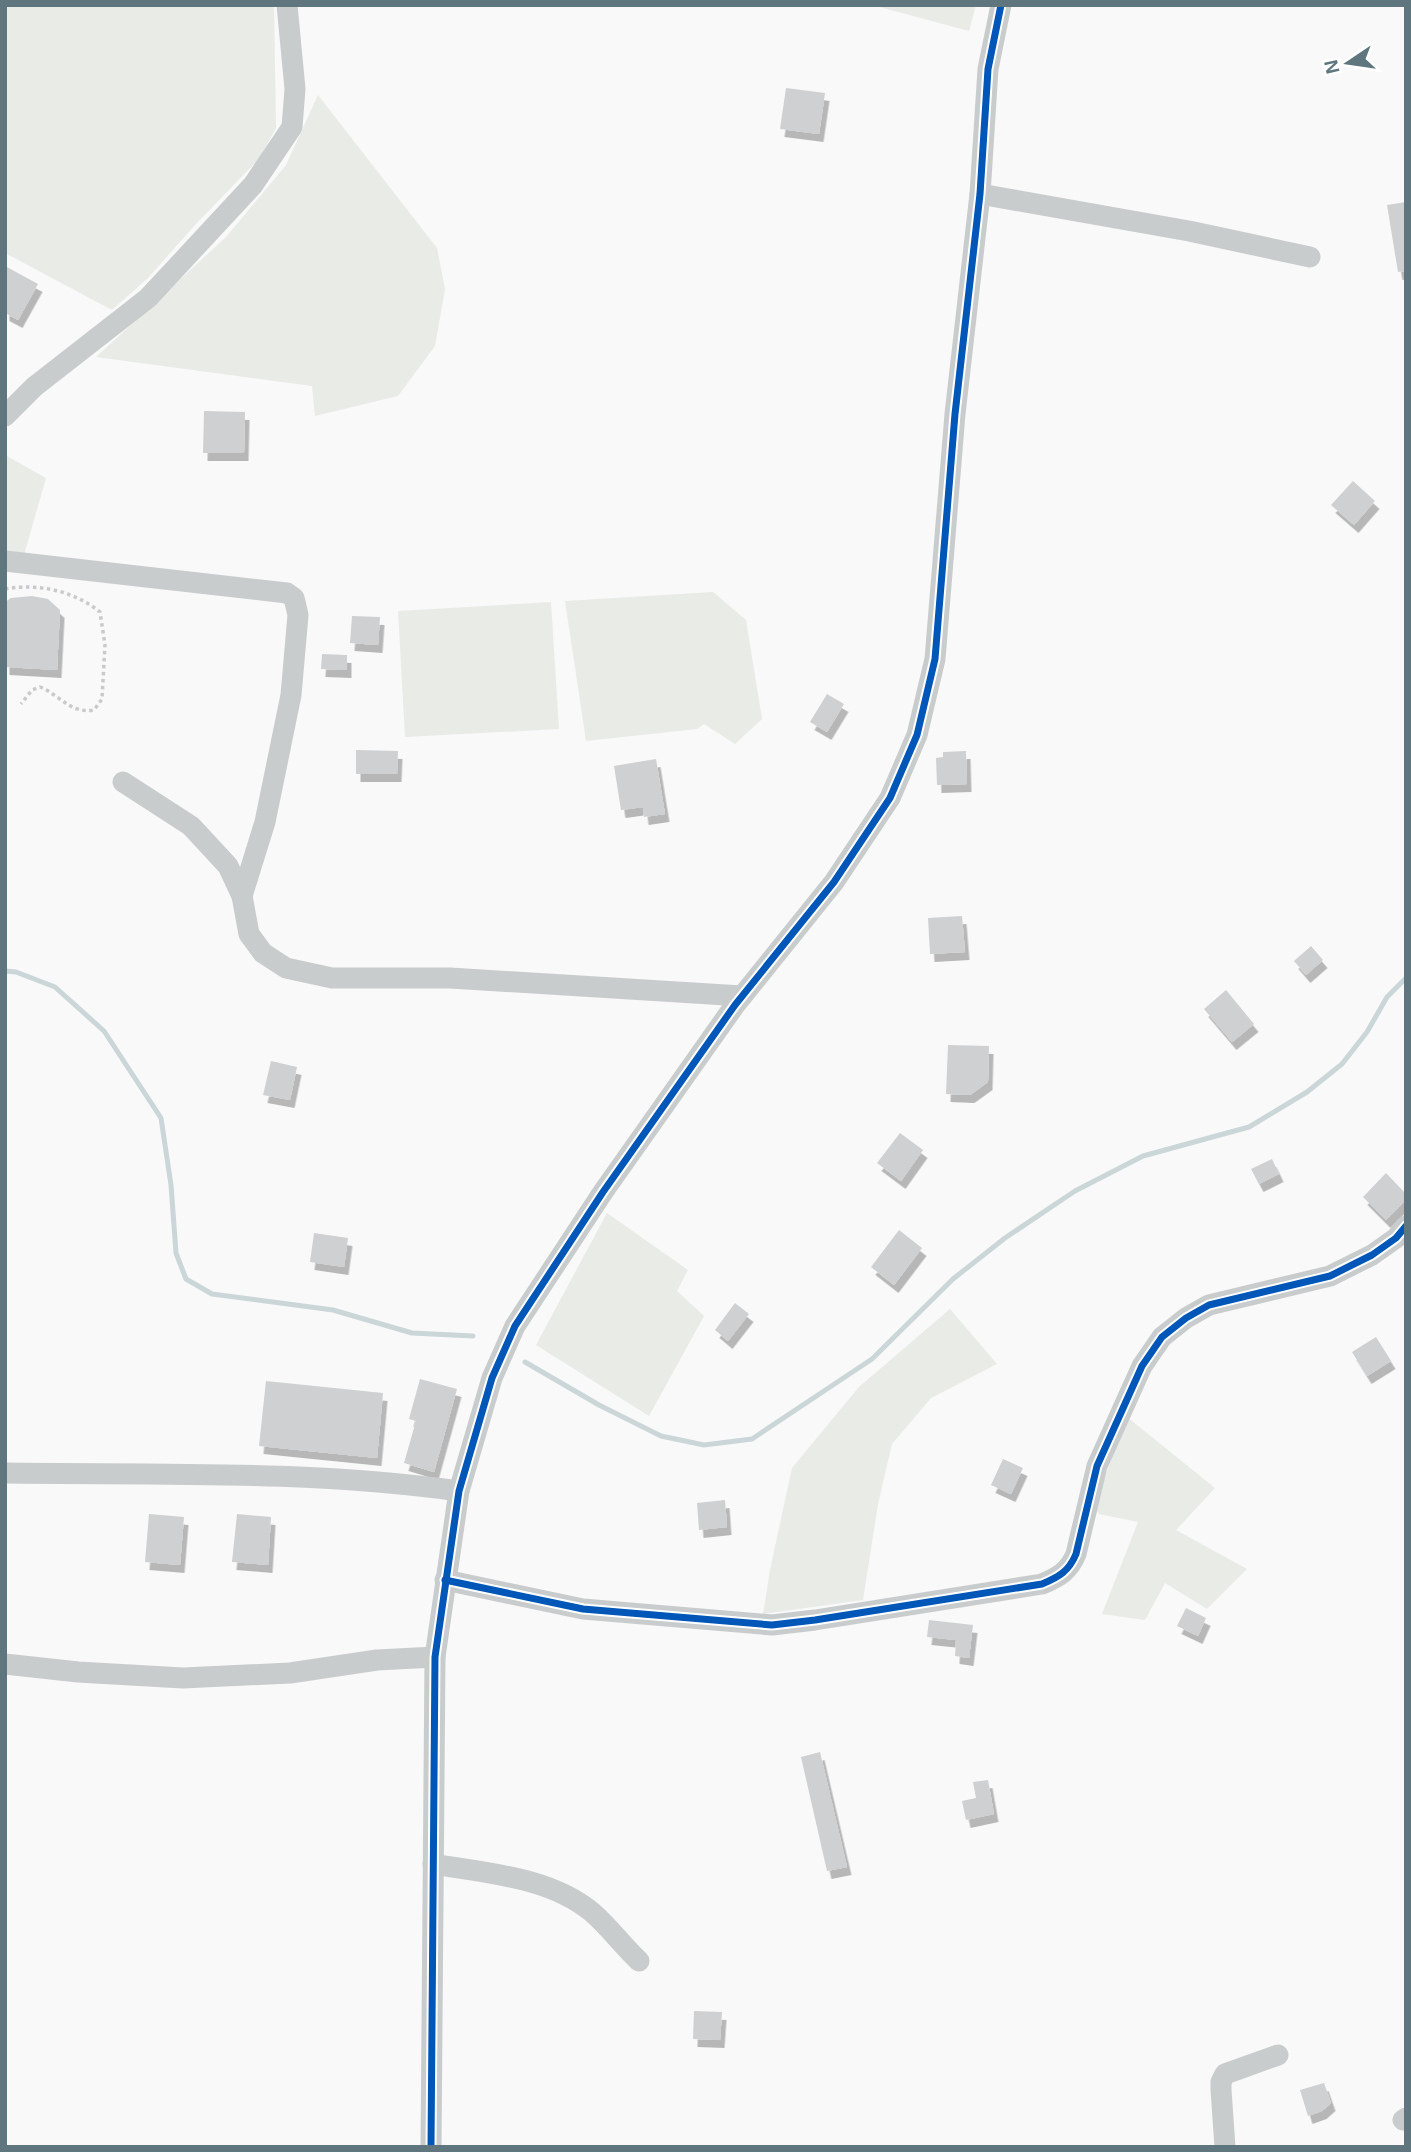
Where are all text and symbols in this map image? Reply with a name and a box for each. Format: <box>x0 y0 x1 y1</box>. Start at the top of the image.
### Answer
north arrow <box>1313 28 1383 98</box>
text: N <box>1320 58 1344 76</box>

